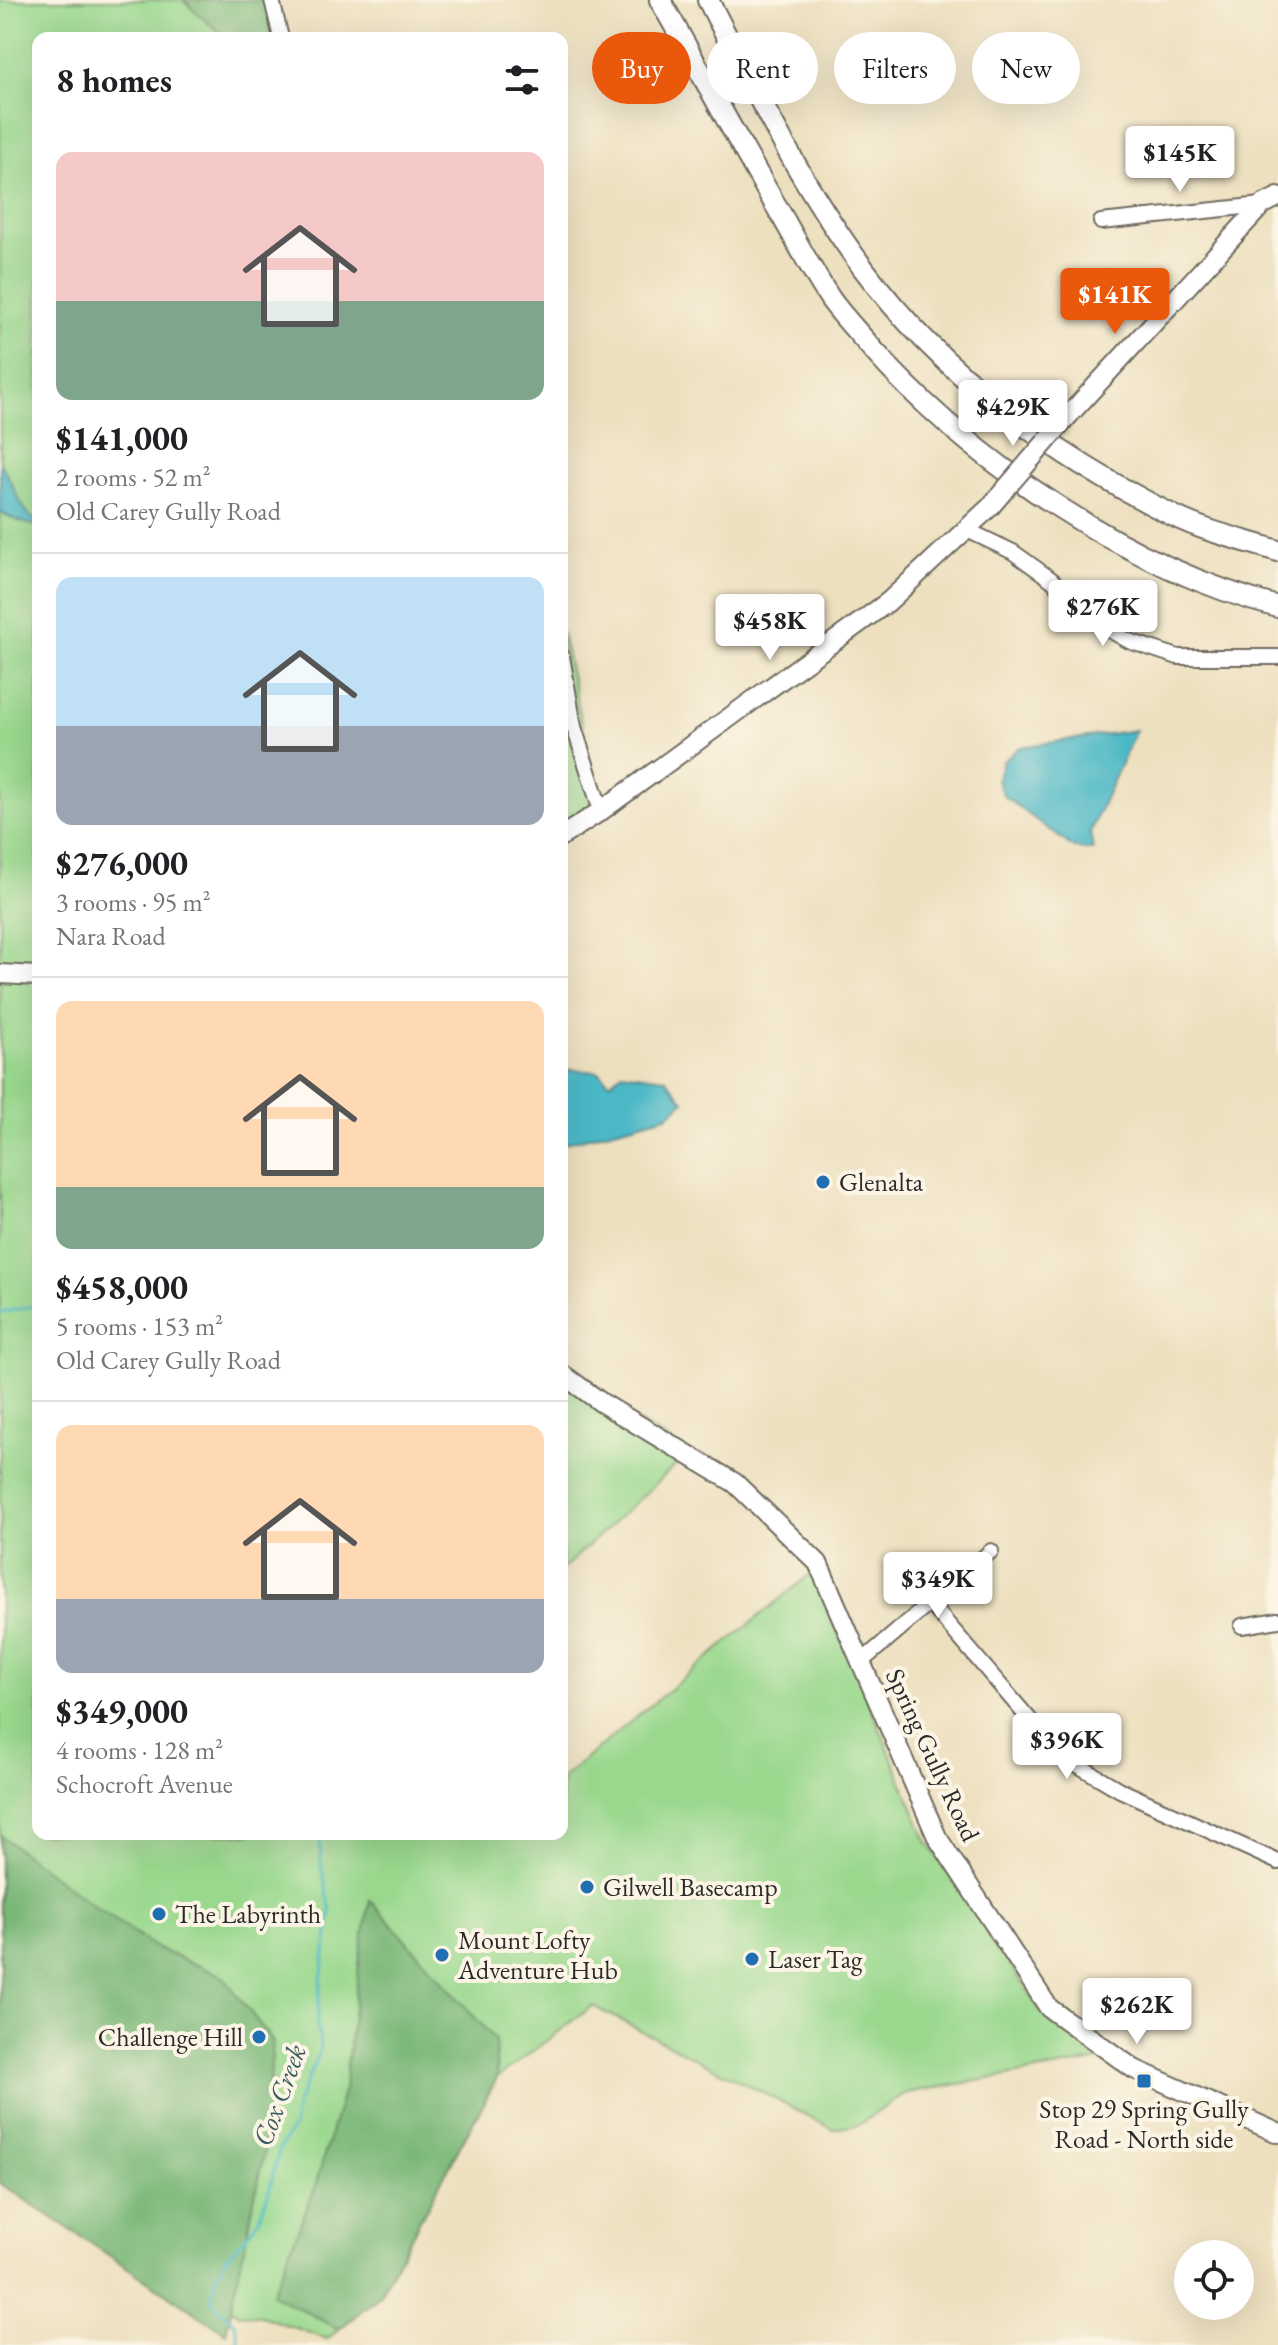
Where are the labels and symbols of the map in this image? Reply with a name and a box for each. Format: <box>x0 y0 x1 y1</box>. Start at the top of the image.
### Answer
pin: $145K <box>1124 126 1236 194</box>
pin: $141K <box>1059 268 1171 336</box>
pin: $429K <box>957 380 1069 448</box>
pin: $276K <box>1047 580 1159 648</box>
pin: $458K <box>714 594 826 662</box>
place label: Glenalta <box>839 1165 924 1199</box>
marker: Glenalta <box>814 1173 832 1191</box>
pin: $349K <box>882 1552 994 1620</box>
street label: Spring Gully Road <box>878 1663 988 1848</box>
pin: $396K <box>1011 1713 1123 1781</box>
place label: Gilwell Basecamp <box>603 1870 778 1904</box>
marker: Gilwell Basecamp <box>578 1878 596 1896</box>
place label: The Labyrinth <box>175 1897 321 1931</box>
marker: The Labyrinth <box>150 1905 168 1923</box>
place label: Mount Lofty Adventure Hub <box>457 1923 618 1987</box>
place label: Laser Tag <box>768 1942 863 1976</box>
marker: Mount Lofty Adventure Hub <box>433 1946 451 1964</box>
marker: Laser Tag <box>743 1950 761 1968</box>
pin: $262K <box>1081 1978 1193 2046</box>
place label: Challenge Hill <box>98 2020 243 2054</box>
marker: Challenge Hill <box>250 2028 268 2046</box>
water label: Cox Creek <box>244 2039 314 2151</box>
marker: Stop 29 Spring Gully Road - North side <box>1135 2072 1153 2090</box>
place label: Stop 29 Spring Gully Road - North side <box>1039 2092 1249 2156</box>

